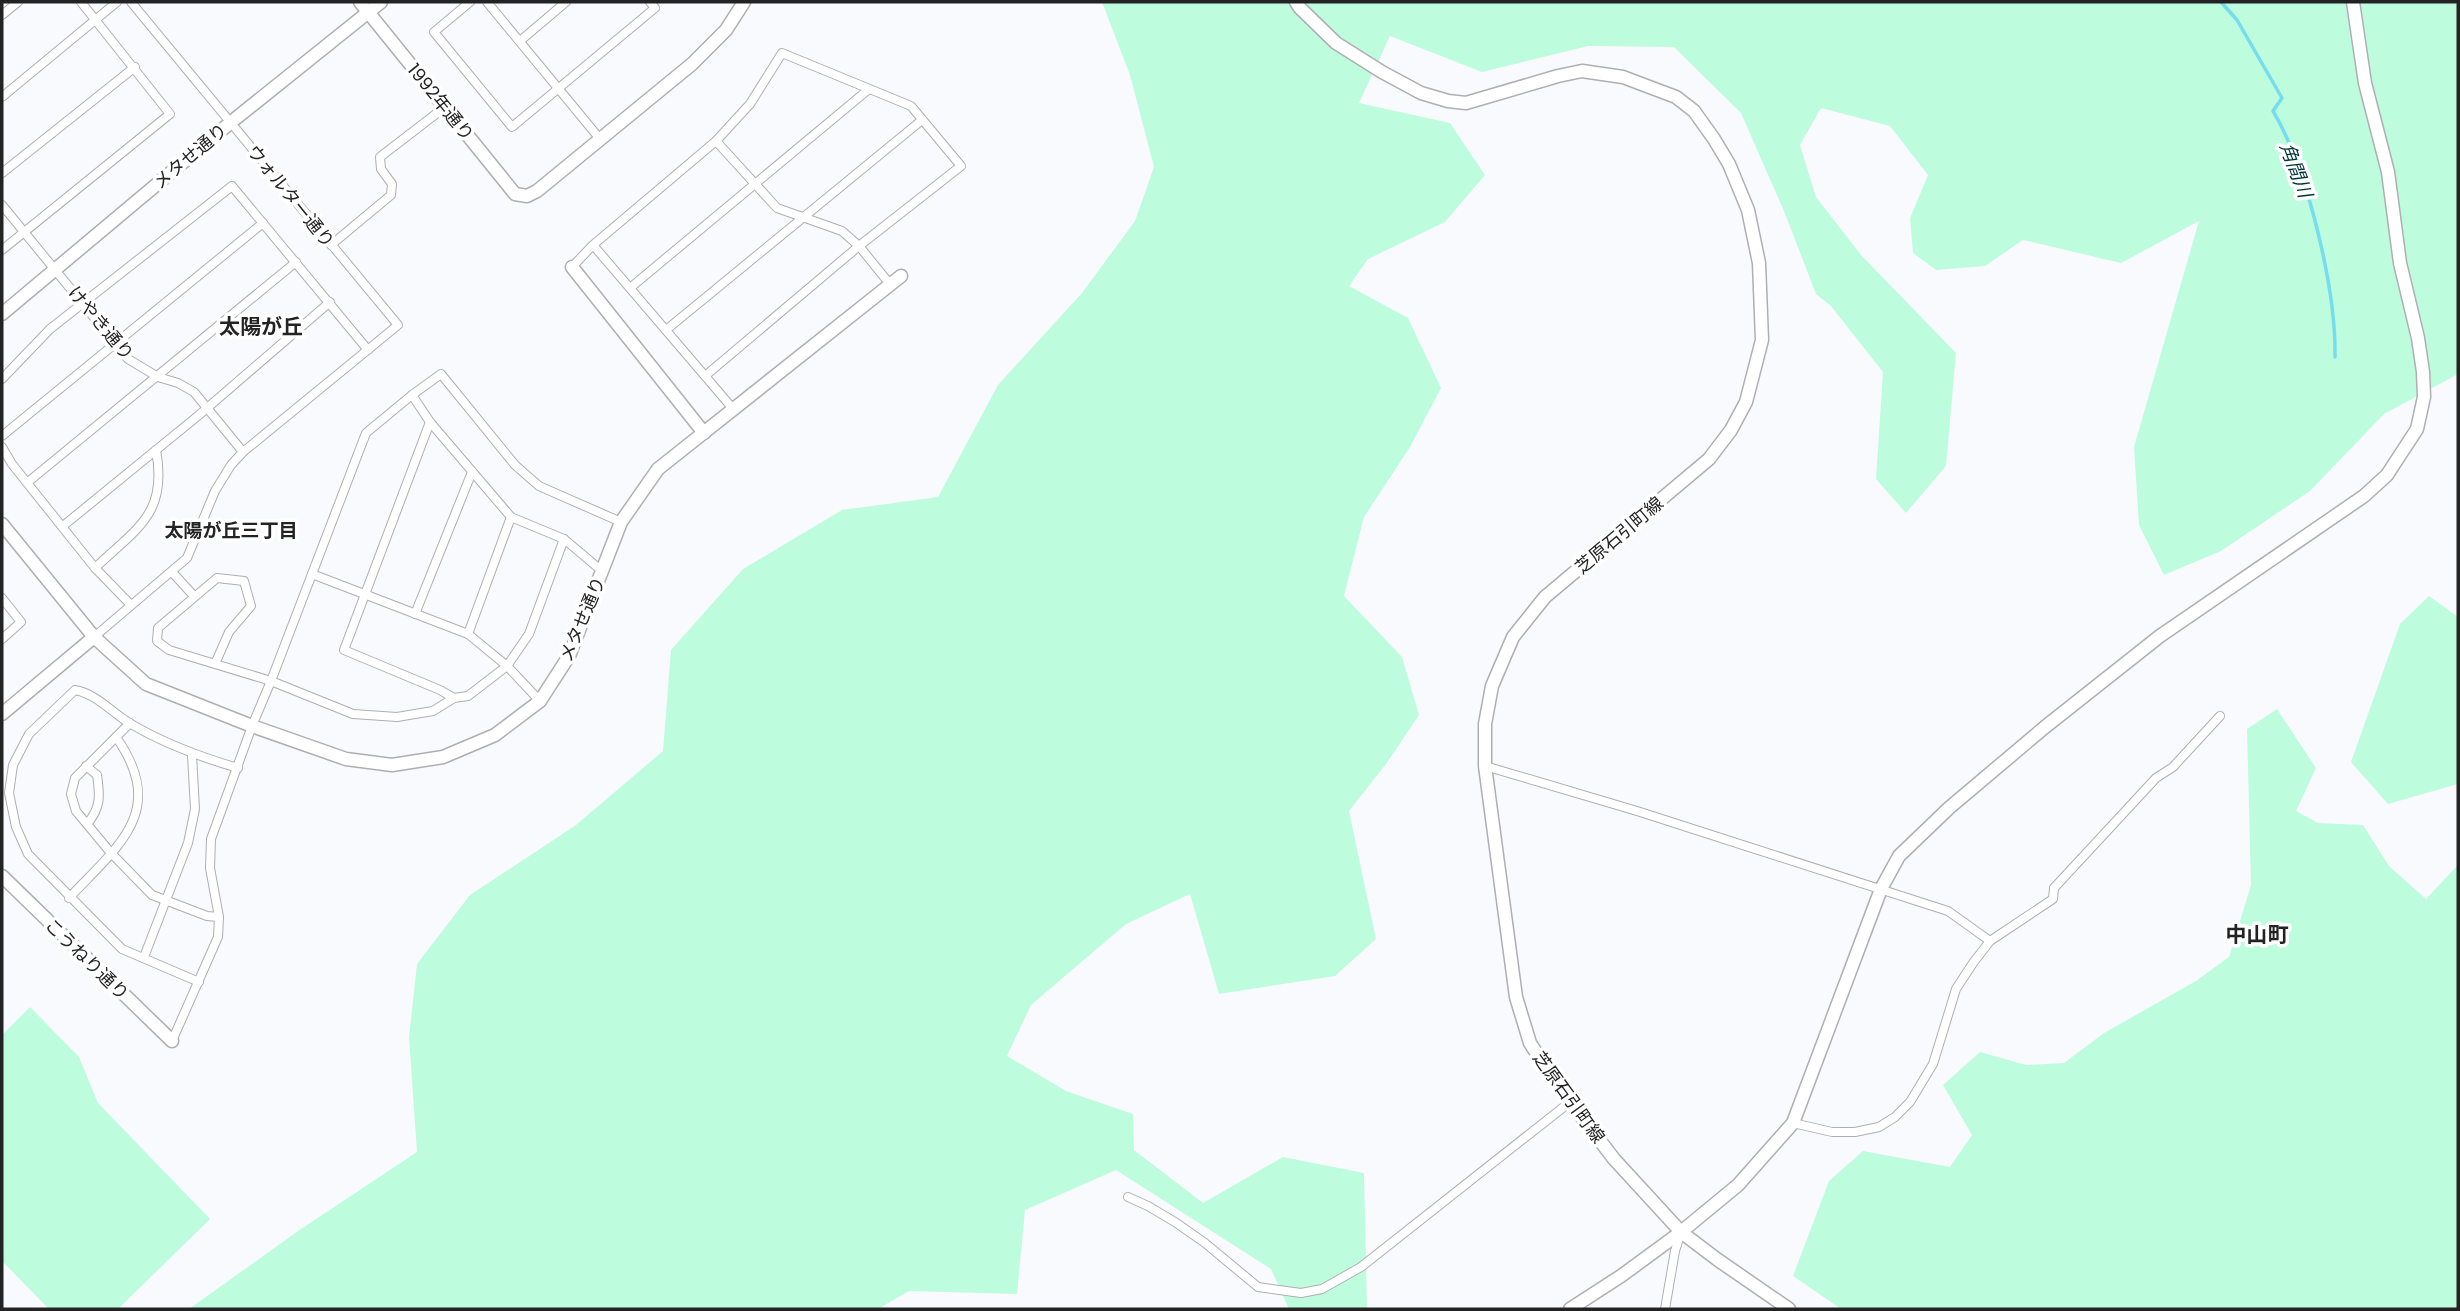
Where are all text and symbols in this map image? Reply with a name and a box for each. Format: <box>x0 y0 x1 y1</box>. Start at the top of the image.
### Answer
street label: 1992年通り <box>402 58 480 146</box>
street label: メタせ通り <box>147 117 233 195</box>
street label: ウォルター通り <box>242 139 340 253</box>
water label: 角間川 <box>2273 139 2320 203</box>
street label: けやき通り <box>62 280 140 366</box>
district label: 太陽が丘 <box>219 312 303 341</box>
street label: 芝原石引町線 <box>1570 491 1668 579</box>
district label: 太陽が丘三丁目 <box>164 517 298 544</box>
street label: メタせ通り <box>553 573 611 665</box>
street label: こうねり通り <box>39 912 135 1006</box>
district label: 中山町 <box>2226 920 2289 949</box>
street label: 芝原石引町線 <box>1527 1046 1611 1148</box>

